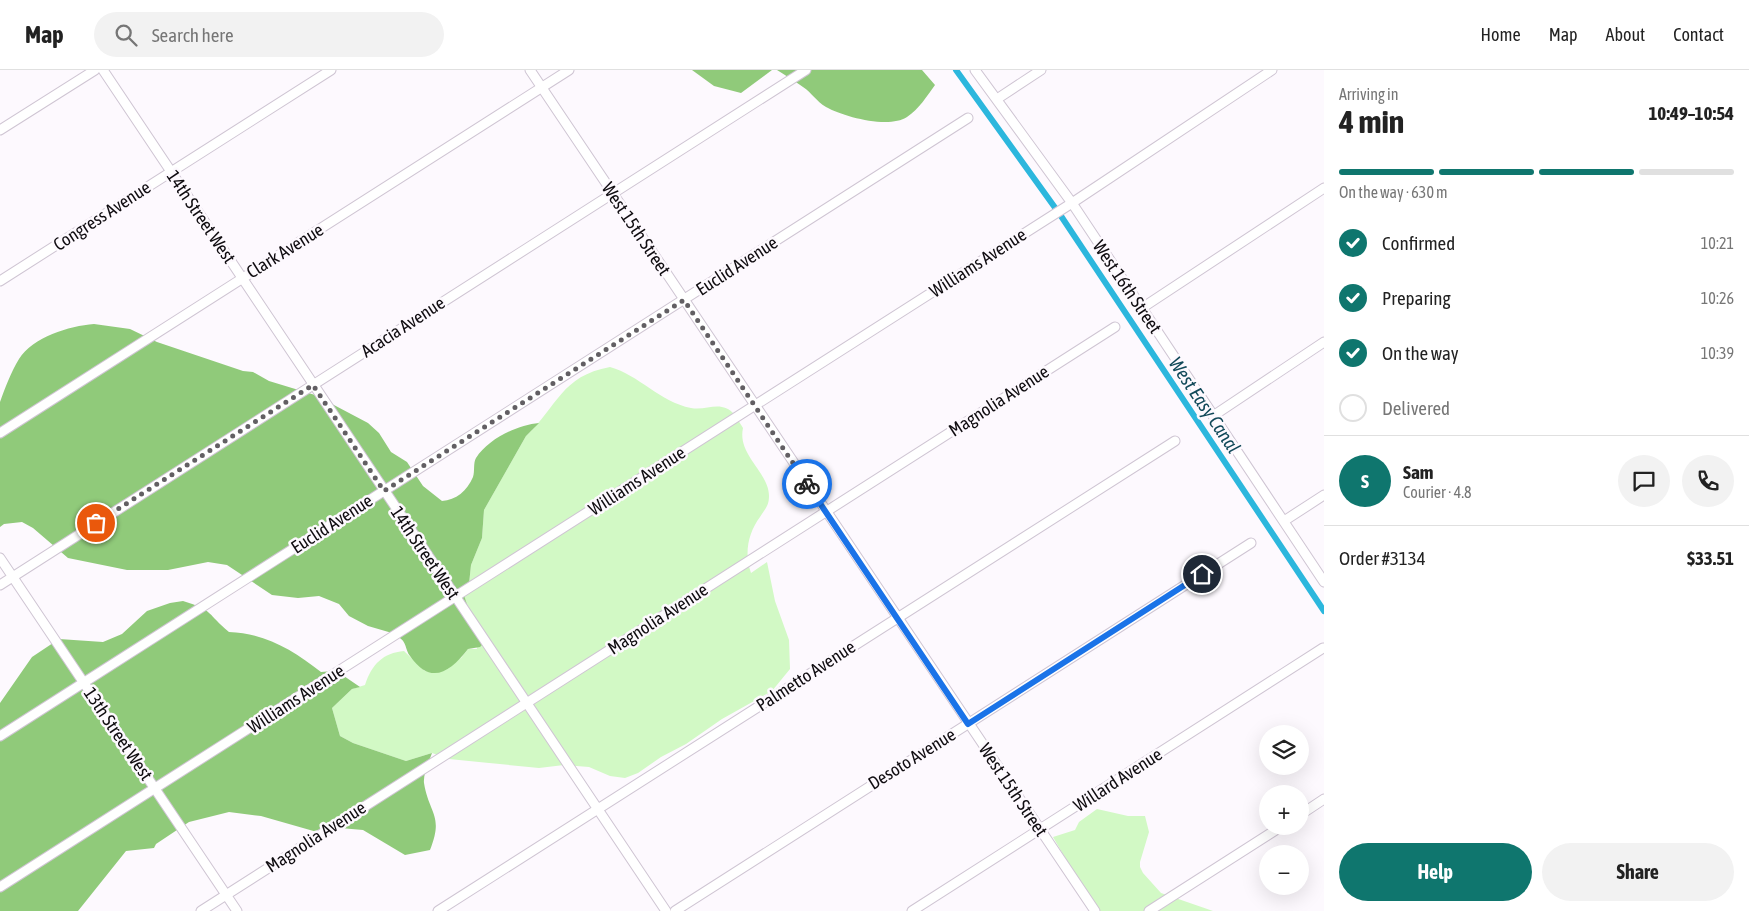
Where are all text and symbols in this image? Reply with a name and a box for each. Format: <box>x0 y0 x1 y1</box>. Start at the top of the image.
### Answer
search box <box>94 12 444 57</box>
text: Map <box>25 21 64 48</box>
icon: search <box>112 21 140 49</box>
text: Search here <box>152 24 234 46</box>
text: Home <box>1481 24 1521 45</box>
text: Map <box>1549 24 1578 45</box>
text: About <box>1606 24 1645 45</box>
text: Contact <box>1673 24 1724 45</box>
text: Arriving in <box>1339 85 1399 103</box>
text: 10:49–10:54 <box>1648 102 1734 124</box>
text: 4 min <box>1339 103 1404 140</box>
street label: 14th Street West <box>163 166 240 267</box>
street label: Congress Avenue <box>49 176 154 255</box>
street label: West 15th Street <box>598 178 675 279</box>
text: On the way · 630 m <box>1339 183 1448 201</box>
street label: Clark Avenue <box>242 219 327 282</box>
street label: Williams Avenue <box>926 224 1030 302</box>
icon: check <box>1339 229 1367 257</box>
street label: Euclid Avenue <box>692 232 781 300</box>
text: Confirmed <box>1382 232 1455 254</box>
text: 10:21 <box>1701 234 1734 252</box>
street label: West 16th Street <box>1089 236 1166 337</box>
icon: check <box>1339 284 1367 312</box>
text: Preparing <box>1382 287 1451 309</box>
text: 10:26 <box>1701 289 1734 307</box>
street label: Acacia Avenue <box>357 292 448 361</box>
icon: check <box>1339 339 1367 367</box>
text: On the way <box>1382 342 1459 364</box>
text: 10:39 <box>1701 344 1734 362</box>
water label: West Easy Canal <box>1165 353 1245 457</box>
street label: Magnolia Avenue <box>945 360 1053 441</box>
text: Delivered <box>1382 397 1450 419</box>
street label: Williams Avenue <box>585 442 689 520</box>
button: chat <box>1618 455 1670 507</box>
button: phone <box>1682 455 1734 507</box>
courier <box>782 459 832 509</box>
text: Sam <box>1403 461 1434 483</box>
icon: bike <box>793 470 821 498</box>
text: S <box>1361 470 1369 492</box>
text: Courier · 4.8 <box>1403 483 1472 501</box>
street label: Euclid Avenue <box>287 490 376 558</box>
pin <box>75 502 117 544</box>
street label: 14th Street West <box>387 502 464 603</box>
icon: bag <box>82 509 110 537</box>
text: Order #3134 <box>1339 547 1426 569</box>
text: $33.51 <box>1687 547 1734 569</box>
pin <box>1181 553 1223 595</box>
icon: home <box>1188 560 1216 588</box>
street label: Magnolia Avenue <box>604 578 712 659</box>
street label: Palmetto Avenue <box>752 636 859 715</box>
street label: Williams Avenue <box>244 660 348 738</box>
street label: 13th Street West <box>80 683 157 784</box>
street label: Desoto Avenue <box>864 723 959 794</box>
map controls <box>1259 725 1309 895</box>
button: layers <box>1259 725 1309 775</box>
street label: West 15th Street <box>975 739 1052 840</box>
street label: Willard Avenue <box>1070 743 1166 816</box>
button: + <box>1259 785 1309 835</box>
street label: Magnolia Avenue <box>262 796 370 877</box>
button: Help <box>1339 843 1532 901</box>
button: Share <box>1542 843 1734 901</box>
button: − <box>1259 845 1309 895</box>

